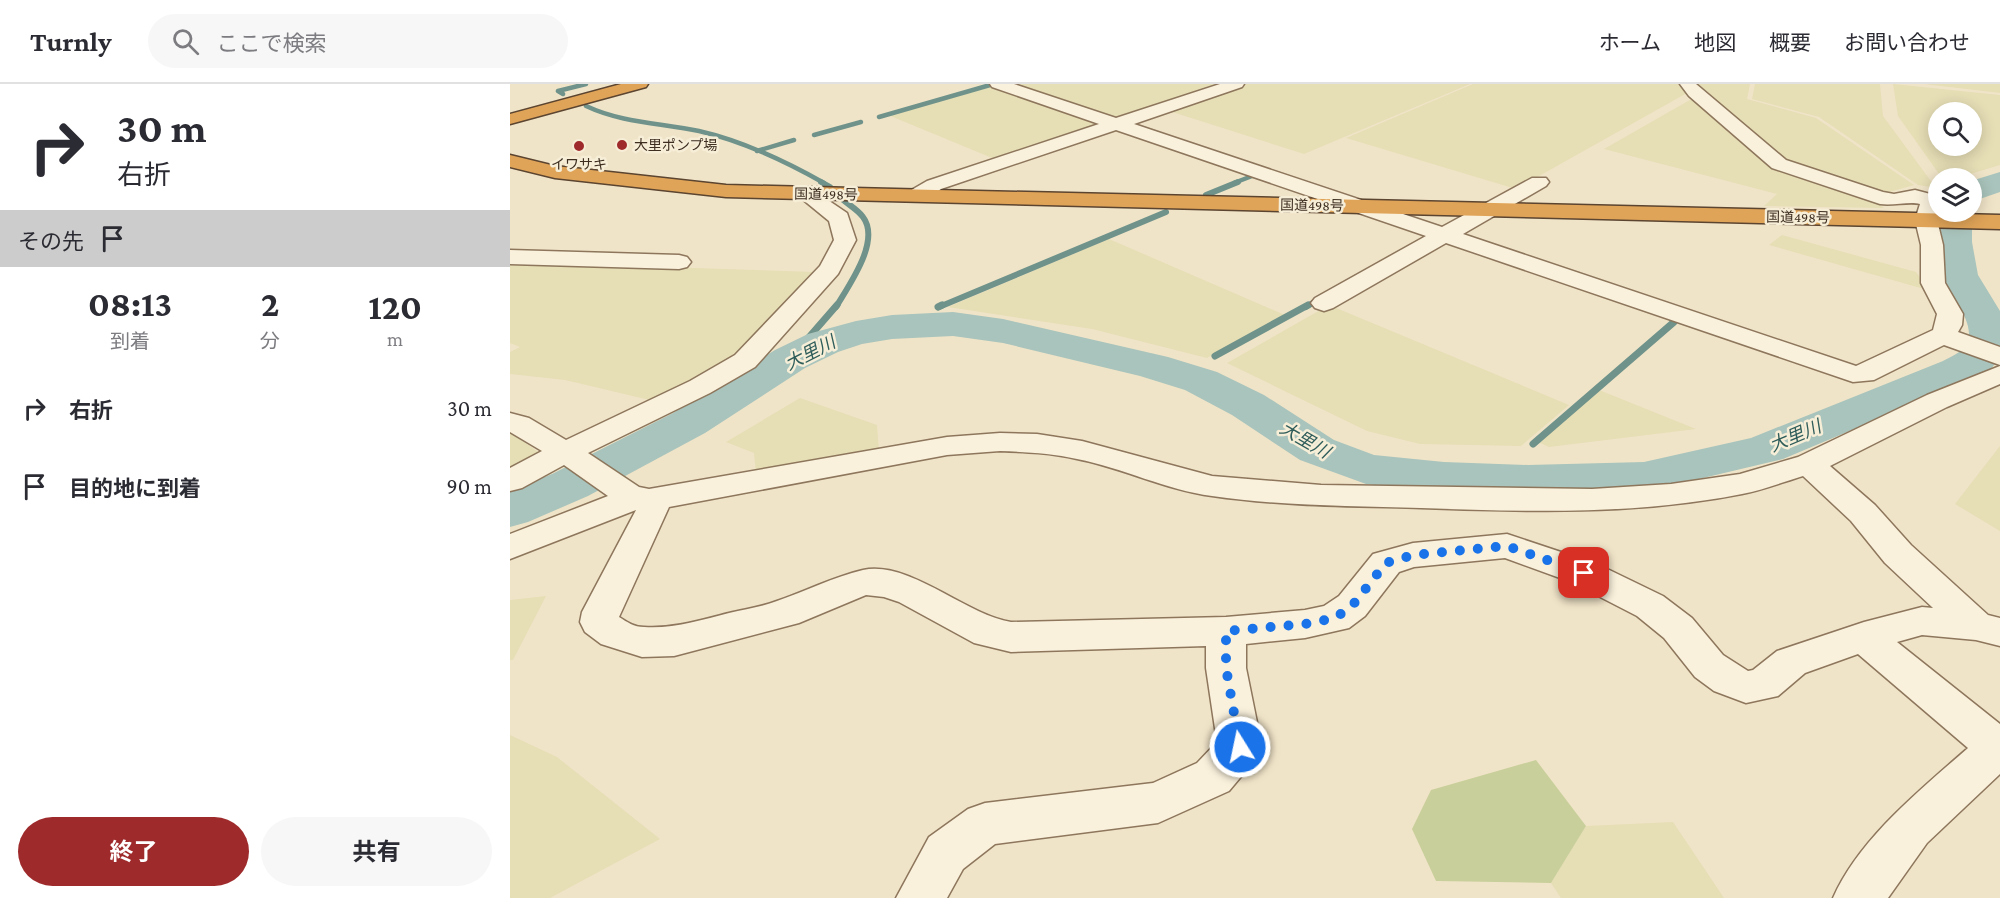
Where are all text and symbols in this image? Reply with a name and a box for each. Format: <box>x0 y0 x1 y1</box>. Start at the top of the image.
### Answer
search box <box>148 14 568 68</box>
icon: search <box>169 25 202 58</box>
text: Turnly <box>30 26 112 57</box>
text: ここで検索 <box>217 31 327 56</box>
text: ホーム <box>1599 31 1661 55</box>
text: 地図 <box>1694 31 1736 55</box>
text: 概要 <box>1769 31 1811 55</box>
text: お問い合わせ <box>1844 31 1970 55</box>
map controls <box>1928 102 1982 222</box>
button: search <box>1928 102 1982 156</box>
text: 30 m <box>117 104 207 151</box>
icon: right <box>18 108 96 186</box>
place label: 大里ポンプ場 <box>634 137 718 153</box>
marker: 大里ポンプ場 <box>615 138 629 152</box>
marker: イワサキ <box>572 139 586 153</box>
place label: イワサキ <box>551 156 607 172</box>
text: 右折 <box>117 160 171 190</box>
button: layers <box>1928 168 1982 222</box>
street label: 国道498号 <box>794 185 858 203</box>
street label: 国道498号 <box>1280 196 1344 214</box>
street label: 国道498号 <box>1766 208 1830 226</box>
icon: arrive <box>96 222 129 255</box>
text: その先 <box>18 229 84 254</box>
text: 08:13 <box>88 284 172 324</box>
text: 2 <box>261 284 279 324</box>
text: 120 <box>368 287 422 327</box>
text: m <box>387 328 403 350</box>
text: 到着 <box>110 330 150 352</box>
text: 分 <box>260 330 280 352</box>
water label: 大里川 <box>781 331 840 374</box>
icon: right <box>18 392 51 425</box>
text: 30 m <box>447 396 492 421</box>
text: 右折 <box>69 398 113 423</box>
water label: 大里川 <box>1766 415 1826 456</box>
water label: 大里川 <box>1277 418 1335 463</box>
icon: arrive <box>18 470 51 503</box>
text: 90 m <box>447 474 492 499</box>
text: 目的地に到着 <box>69 476 201 501</box>
pin <box>1558 547 1609 598</box>
icon: arrive <box>1567 556 1600 589</box>
position arrow <box>1208 715 1272 779</box>
button: 終了 <box>18 817 249 886</box>
button: 共有 <box>261 817 492 886</box>

